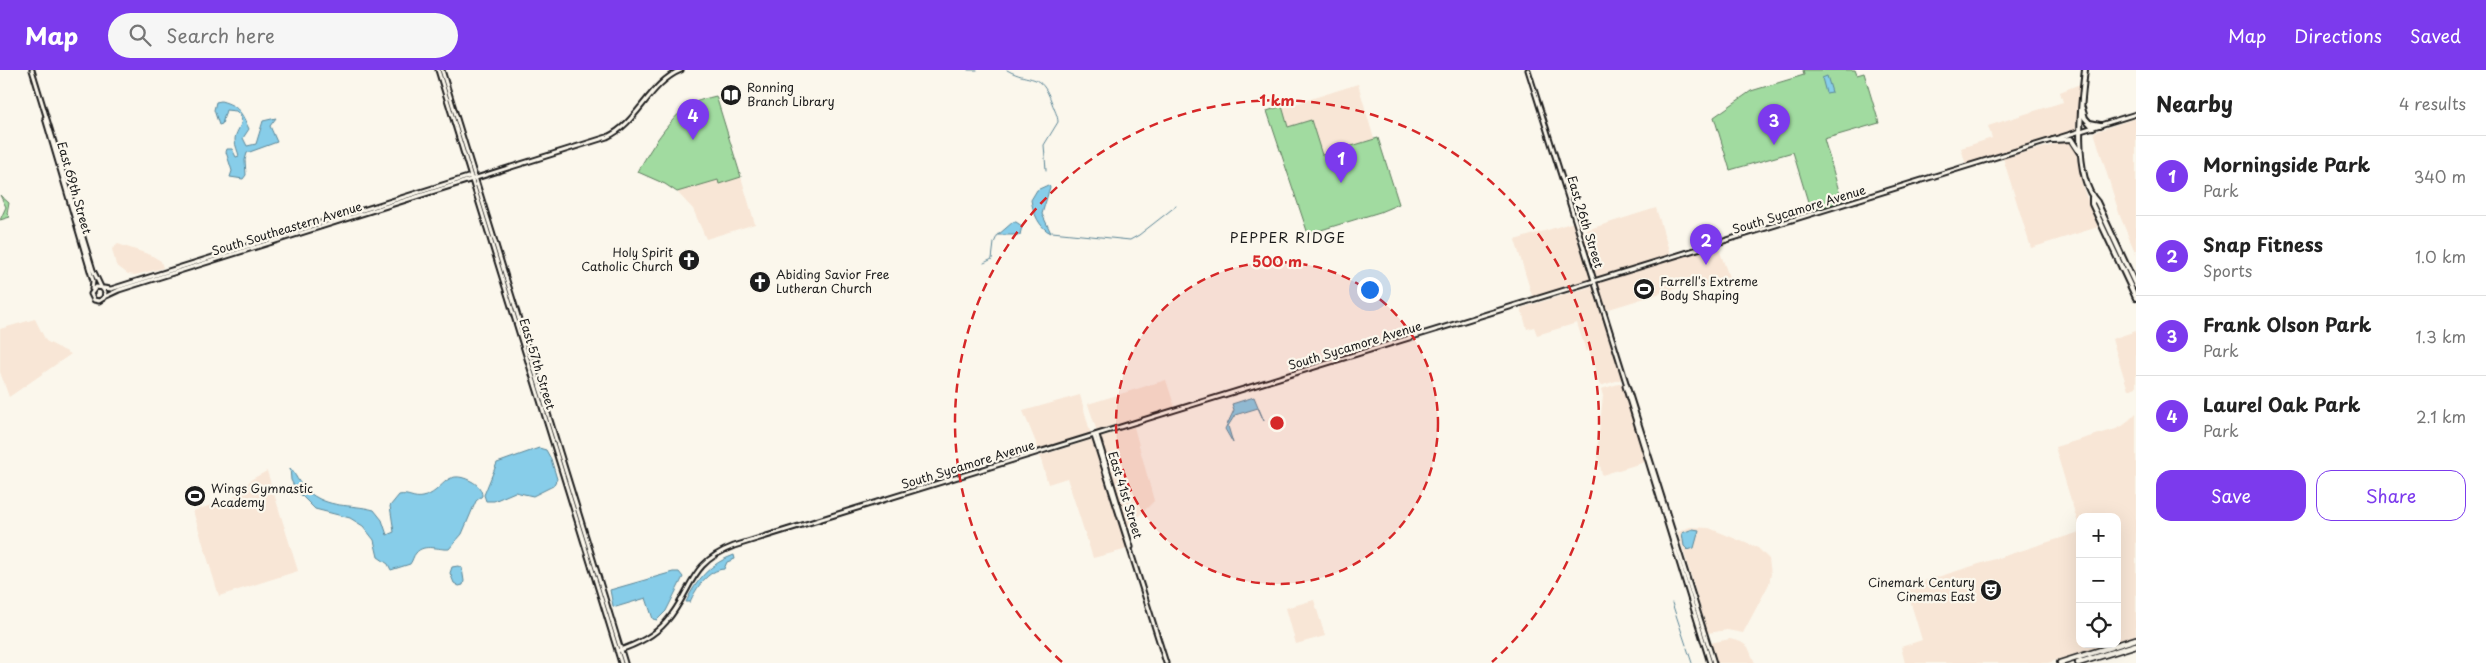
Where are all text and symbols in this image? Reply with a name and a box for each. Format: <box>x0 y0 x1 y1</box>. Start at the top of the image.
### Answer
search box <box>108 13 458 58</box>
text: Map <box>25 17 78 53</box>
icon: search <box>126 21 154 49</box>
text: Search here <box>166 21 275 49</box>
text: Map <box>2228 22 2266 49</box>
text: Directions <box>2294 22 2382 49</box>
text: Saved <box>2410 22 2461 49</box>
place label: Ronning Branch Library <box>747 78 835 110</box>
library icon: Ronning Branch Library <box>719 83 743 107</box>
text: Nearby <box>2156 87 2233 119</box>
text: 1 km <box>1259 88 1295 111</box>
text: 4 results <box>2399 91 2466 115</box>
pin: 4 <box>677 99 709 140</box>
pin: 3 <box>1758 104 1790 145</box>
street label: East 69th Street <box>53 139 97 236</box>
pin: 1 <box>1325 142 1357 183</box>
text: Morningside Park <box>2203 150 2370 178</box>
text: 1 <box>2168 164 2176 188</box>
text: 340 m <box>2414 164 2466 188</box>
street label: East 26th Street <box>1563 173 1609 270</box>
text: Park <box>2203 178 2239 202</box>
street label: South Sycamore Avenue <box>1730 180 1868 238</box>
street label: South Southeastern Avenue <box>209 196 364 259</box>
pin: 2 <box>1690 224 1722 265</box>
district label: PEPPER RIDGE <box>1230 227 1346 248</box>
text: Snap Fitness <box>2203 230 2323 258</box>
place label: Holy Spirit Catholic Church <box>581 243 673 275</box>
text: 2 <box>2166 244 2178 268</box>
text: 1.0 km <box>2415 244 2466 268</box>
church icon: Holy Spirit Catholic Church <box>677 248 701 272</box>
text: 500 m <box>1252 249 1302 272</box>
text: Sports <box>2203 258 2252 282</box>
place label: Abiding Savior Free Lutheran Church <box>776 265 890 297</box>
church icon: Abiding Savior Free Lutheran Church <box>748 270 772 294</box>
place label: Farrell's Extreme Body Shaping <box>1660 272 1759 304</box>
your location <box>1357 277 1383 303</box>
sports icon: Farrell's Extreme Body Shaping <box>1632 277 1656 301</box>
text: Frank Olson Park <box>2203 310 2372 338</box>
street label: East 57th Street <box>516 316 560 412</box>
street label: South Sycamore Avenue <box>1286 316 1424 374</box>
text: 3 <box>2167 324 2177 348</box>
text: 1.3 km <box>2416 324 2466 348</box>
text: Park <box>2203 338 2239 362</box>
text: Laurel Oak Park <box>2203 390 2361 418</box>
text: 4 <box>2167 404 2177 428</box>
text: 2.1 km <box>2416 404 2466 428</box>
centre of rings <box>1268 414 1286 432</box>
text: Park <box>2203 418 2239 442</box>
street label: South Sycamore Avenue <box>899 435 1037 493</box>
street label: East 41st Street <box>1104 449 1148 541</box>
button: Save <box>2156 470 2306 521</box>
button: Share <box>2316 470 2466 521</box>
place label: Wings Gymnastic Academy <box>211 479 313 511</box>
sports icon: Wings Gymnastic Academy <box>183 484 207 508</box>
map controls <box>2076 513 2121 648</box>
button: + <box>2076 513 2121 558</box>
button: − <box>2076 558 2121 603</box>
place label: Cinemark Century Cinemas East <box>1868 573 1975 605</box>
theatre icon: Cinemark Century Cinemas East <box>1979 578 2003 602</box>
button: locate <box>2076 603 2121 648</box>

